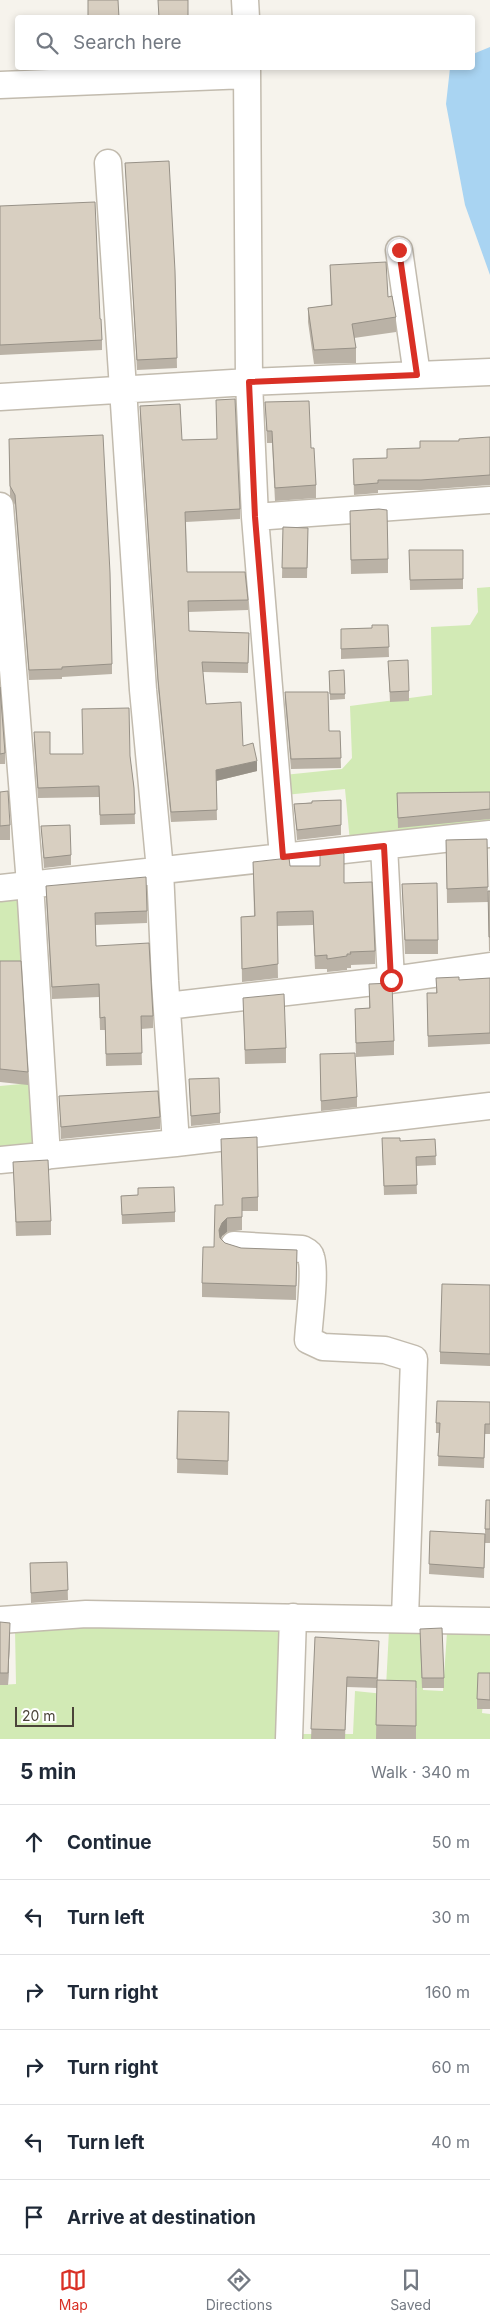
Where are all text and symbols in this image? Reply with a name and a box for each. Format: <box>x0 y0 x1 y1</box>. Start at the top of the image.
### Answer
search box <box>15 15 475 70</box>
icon: search <box>33 29 61 57</box>
text: Search here <box>73 31 182 54</box>
route end <box>388 239 411 262</box>
route start <box>380 969 403 992</box>
scale bar <box>15 1704 74 1727</box>
text: 20 m <box>22 1707 56 1724</box>
text: 5 min <box>20 1759 76 1784</box>
text: Walk · 340 m <box>371 1762 470 1782</box>
icon: ahead <box>20 1828 48 1856</box>
text: Continue <box>67 1831 152 1854</box>
text: 50 m <box>432 1832 470 1852</box>
icon: left <box>20 1903 48 1931</box>
text: Turn left <box>67 1906 145 1929</box>
text: 30 m <box>432 1907 470 1927</box>
icon: right <box>20 1978 48 2006</box>
text: Turn right <box>67 1981 158 2004</box>
text: 160 m <box>425 1982 470 2002</box>
icon: right <box>20 2053 48 2081</box>
text: Turn right <box>67 2056 158 2079</box>
text: 60 m <box>431 2057 470 2077</box>
icon: left <box>20 2128 48 2156</box>
text: Turn left <box>67 2131 145 2154</box>
text: 40 m <box>431 2132 470 2152</box>
icon: arrive <box>20 2203 48 2231</box>
text: Arrive at destination <box>67 2206 256 2229</box>
tab: Map <box>59 2266 88 2313</box>
tab: Directions <box>206 2266 272 2313</box>
tab: Saved <box>390 2266 431 2313</box>

